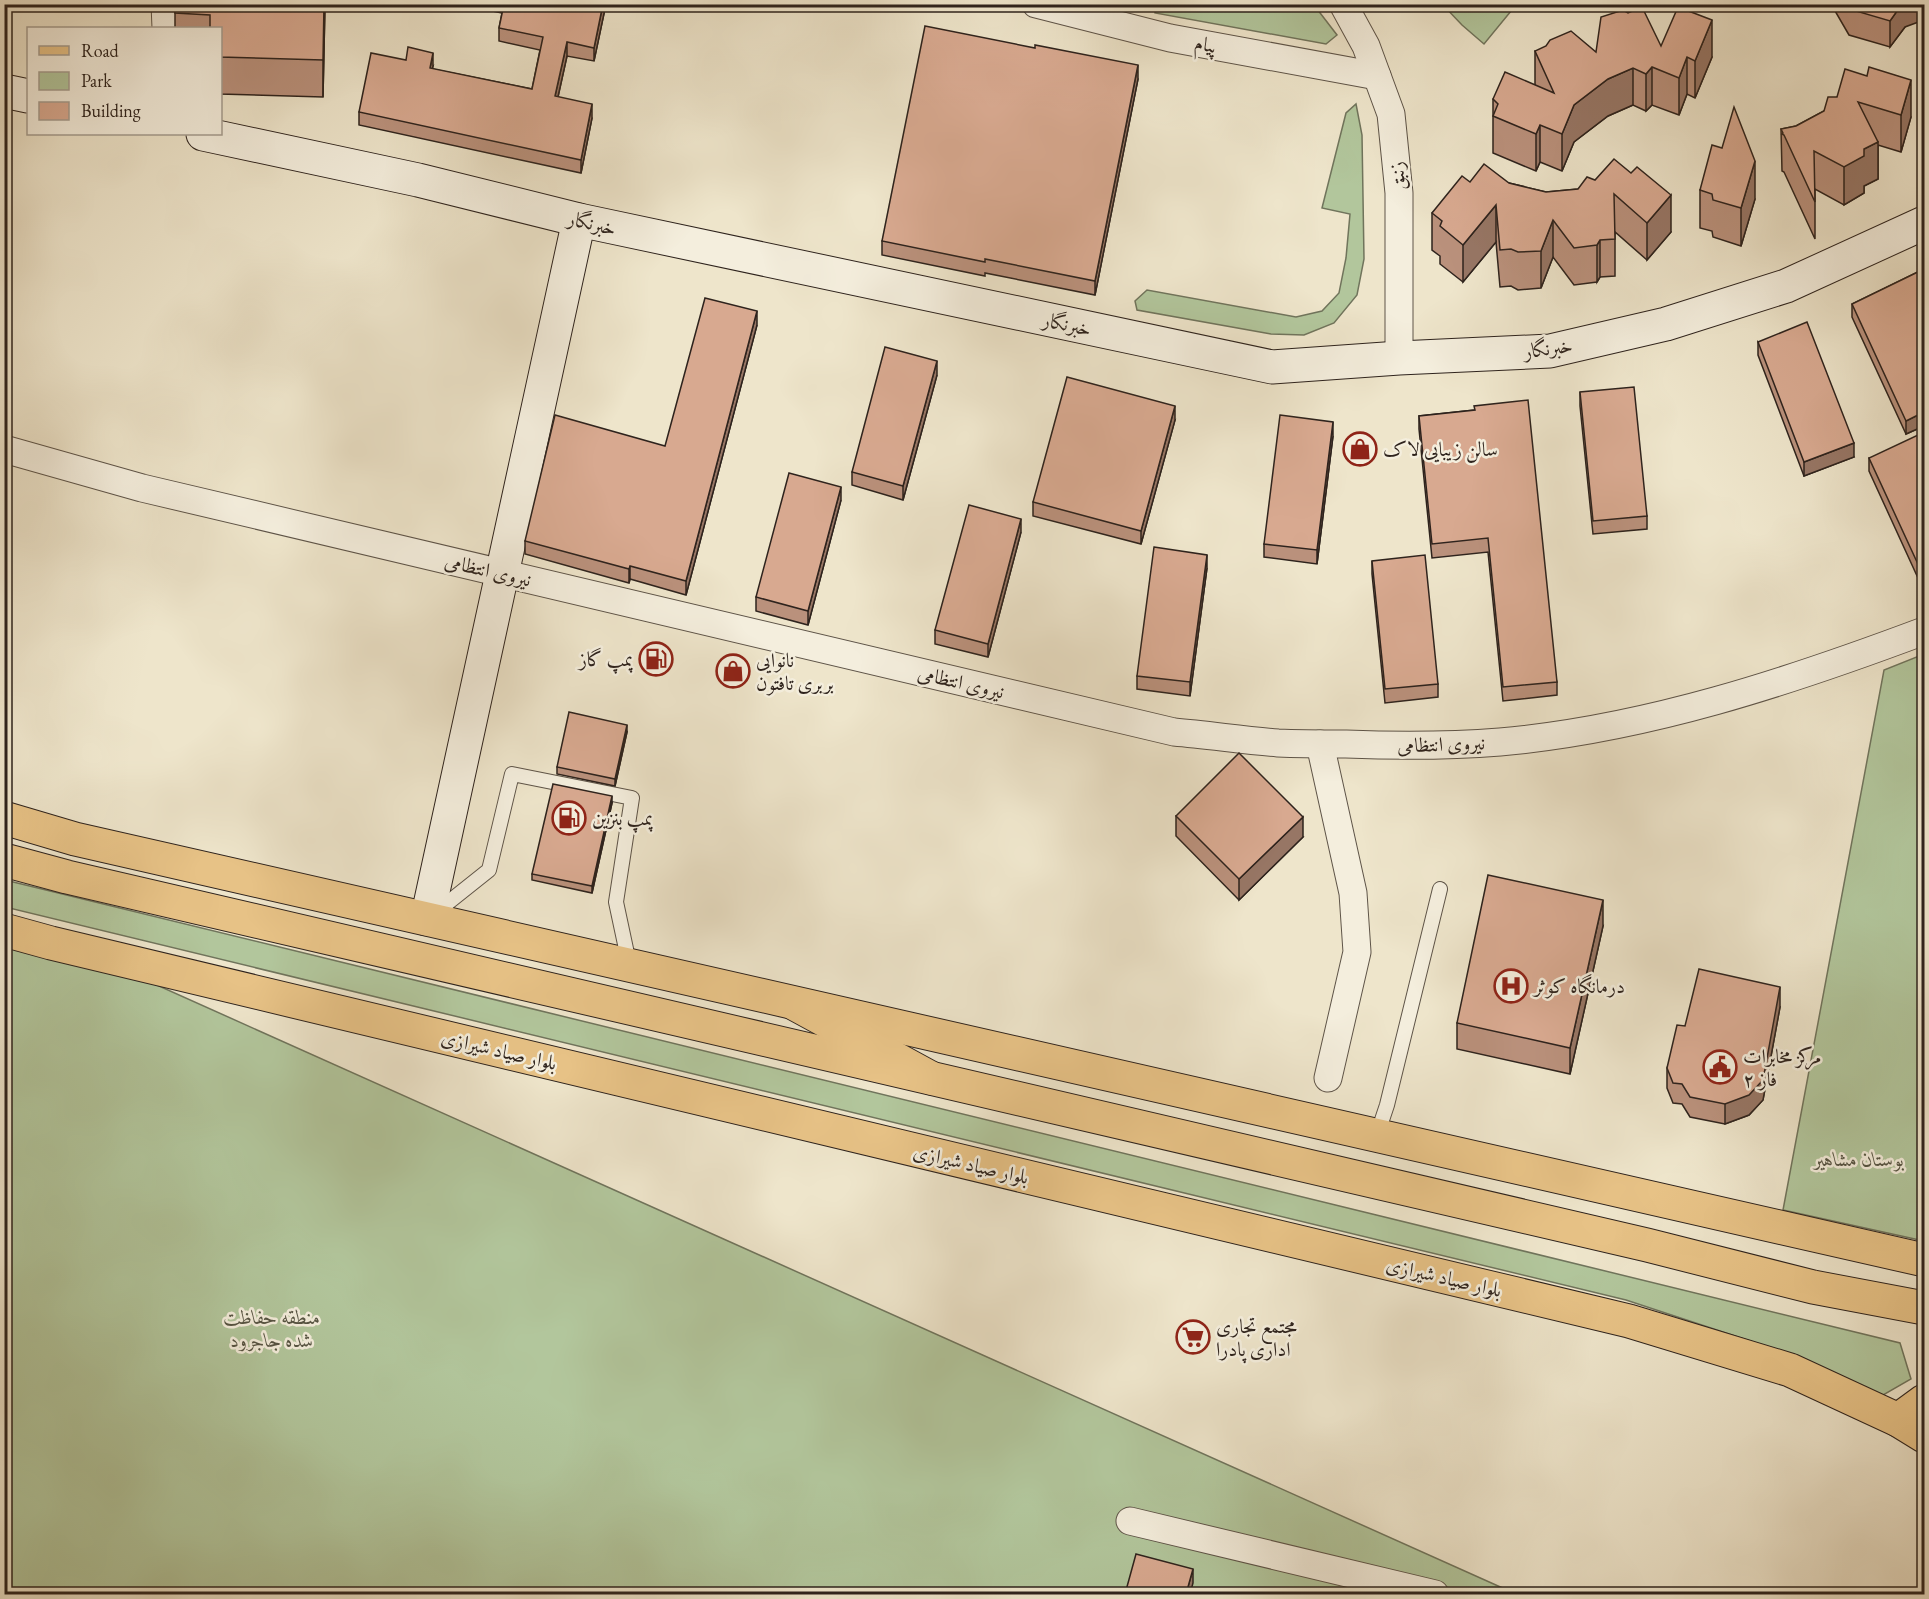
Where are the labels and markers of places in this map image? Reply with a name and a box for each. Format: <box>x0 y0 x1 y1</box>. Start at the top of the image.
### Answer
shop icon: سالن زیبایی لاک <box>1342 431 1378 467</box>
place label: سالن زیبایی لاک <box>1383 436 1498 463</box>
fuel station icon: پمپ گاز <box>638 641 674 677</box>
place label: پمپ گاز <box>577 646 634 674</box>
place label: نانوایی بربری تافتون <box>756 647 834 696</box>
shop icon: نانوایی بربری تافتون <box>715 653 751 689</box>
fuel station icon: پمپ بنزین <box>551 800 587 836</box>
place label: پمپ بنزین <box>592 805 654 833</box>
hospital icon: درمانگاه کوثر <box>1493 968 1529 1004</box>
place label: درمانگاه کوثر <box>1532 973 1625 999</box>
place label: مرکز مخابرات فاز ۲ <box>1743 1043 1821 1092</box>
public building icon: مرکز مخابرات فاز ۲ <box>1702 1049 1738 1085</box>
place label: مجتمع تجاری اداری پادرا <box>1216 1313 1297 1364</box>
supermarket icon: مجتمع تجاری اداری پادرا <box>1175 1319 1211 1355</box>

